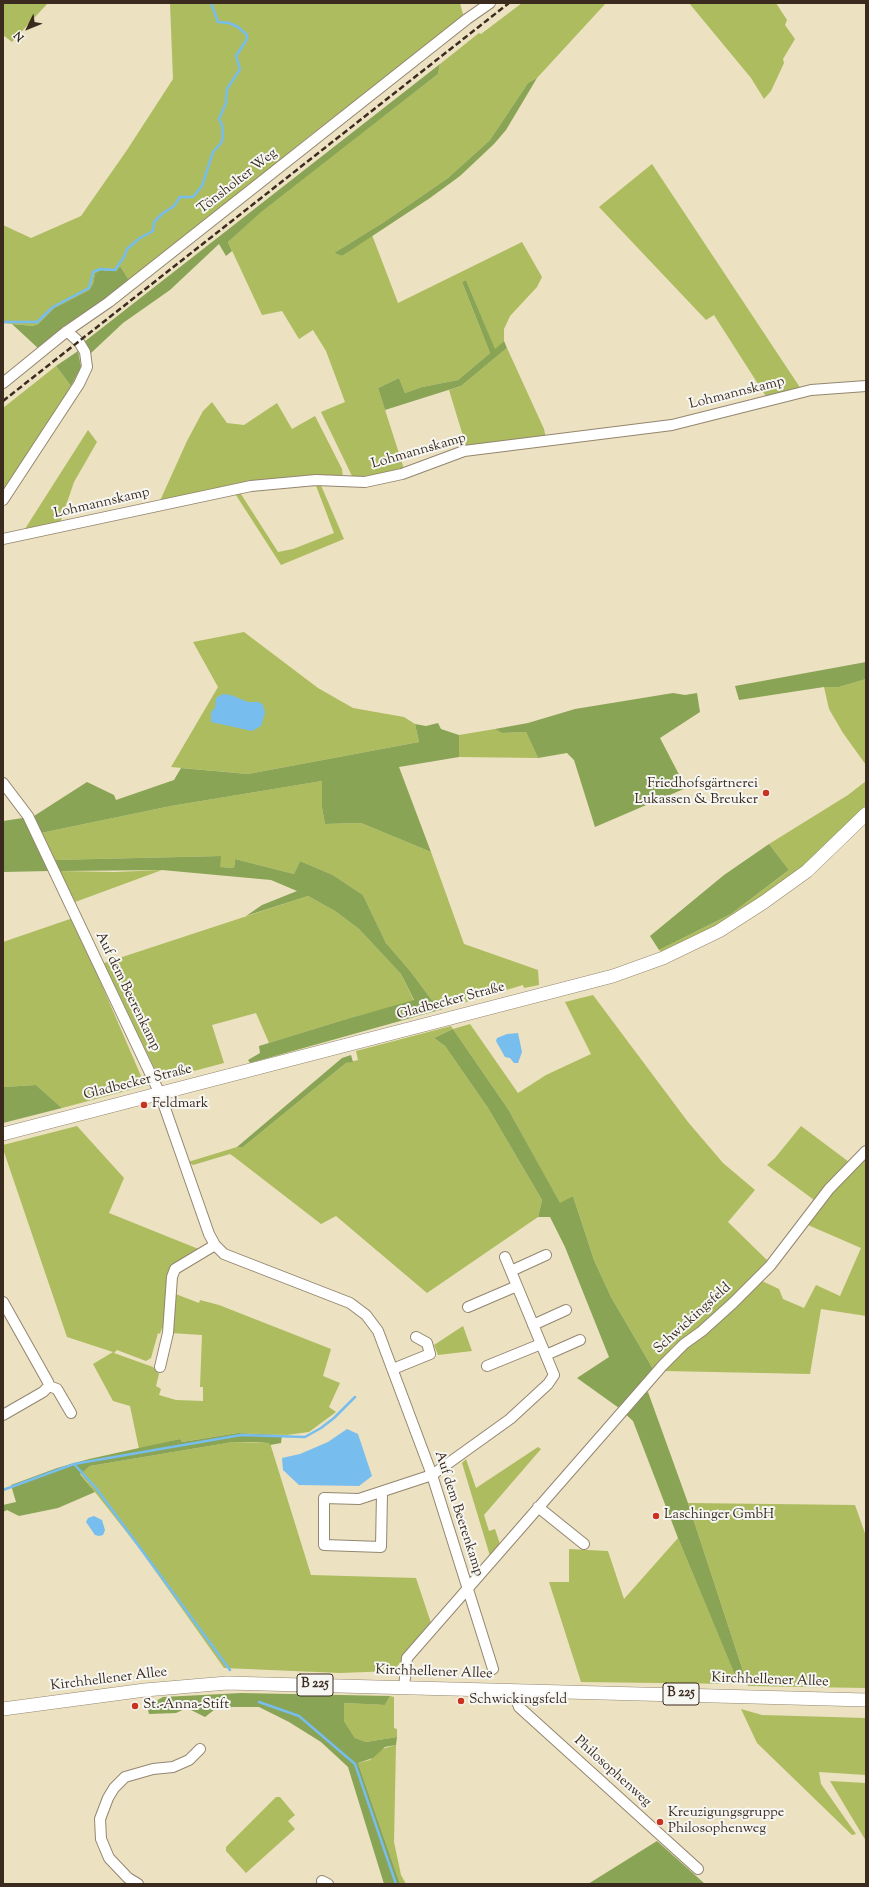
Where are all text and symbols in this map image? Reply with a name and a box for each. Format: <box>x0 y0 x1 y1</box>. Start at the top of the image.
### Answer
north arrow <box>8 8 48 48</box>
text: N <box>10 28 28 45</box>
street label: Tönsholter Weg <box>195 146 281 218</box>
street label: Lohmannskamp <box>688 374 786 414</box>
street label: Lohmannskamp <box>370 430 468 474</box>
street label: Lohmannskamp <box>53 485 151 523</box>
place label: Friedhofsgärtnerei Lukassen & Breuker <box>635 777 758 810</box>
marker: Friedhofsgärtnerei Lukassen & Breuker <box>761 788 771 798</box>
street label: Auf dem Beerenkamp <box>91 930 163 1054</box>
street label: Gladbecker Straße <box>395 980 507 1024</box>
street label: Gladbecker Straße <box>82 1061 194 1105</box>
place label: Feldmark <box>152 1097 208 1113</box>
marker: Feldmark <box>139 1100 149 1110</box>
street label: Schwickingsfeld <box>651 1280 735 1358</box>
street label: Auf dem Beerenkamp <box>430 1449 486 1579</box>
place label: Laschinger GmbH <box>664 1508 774 1524</box>
marker: Laschinger GmbH <box>651 1511 661 1521</box>
street label: Kirchhellener Allee <box>375 1663 493 1683</box>
street label: Kirchhellener Allee <box>50 1665 168 1695</box>
street label: Kirchhellener Allee <box>711 1671 829 1691</box>
road number: B 225 <box>297 1674 333 1696</box>
road number: B 225 <box>663 1683 699 1705</box>
place label: Schwickingsfeld <box>469 1693 567 1709</box>
marker: Schwickingsfeld <box>456 1696 466 1706</box>
place label: St.-Anna-Stift <box>143 1698 229 1714</box>
marker: St.-Anna-Stift <box>130 1701 140 1711</box>
street label: Philosophenweg <box>570 1733 654 1811</box>
place label: Kreuzigungsgruppe Philosophenweg <box>668 1806 784 1838</box>
marker: Kreuzigungsgruppe Philosophenweg <box>655 1817 665 1827</box>

